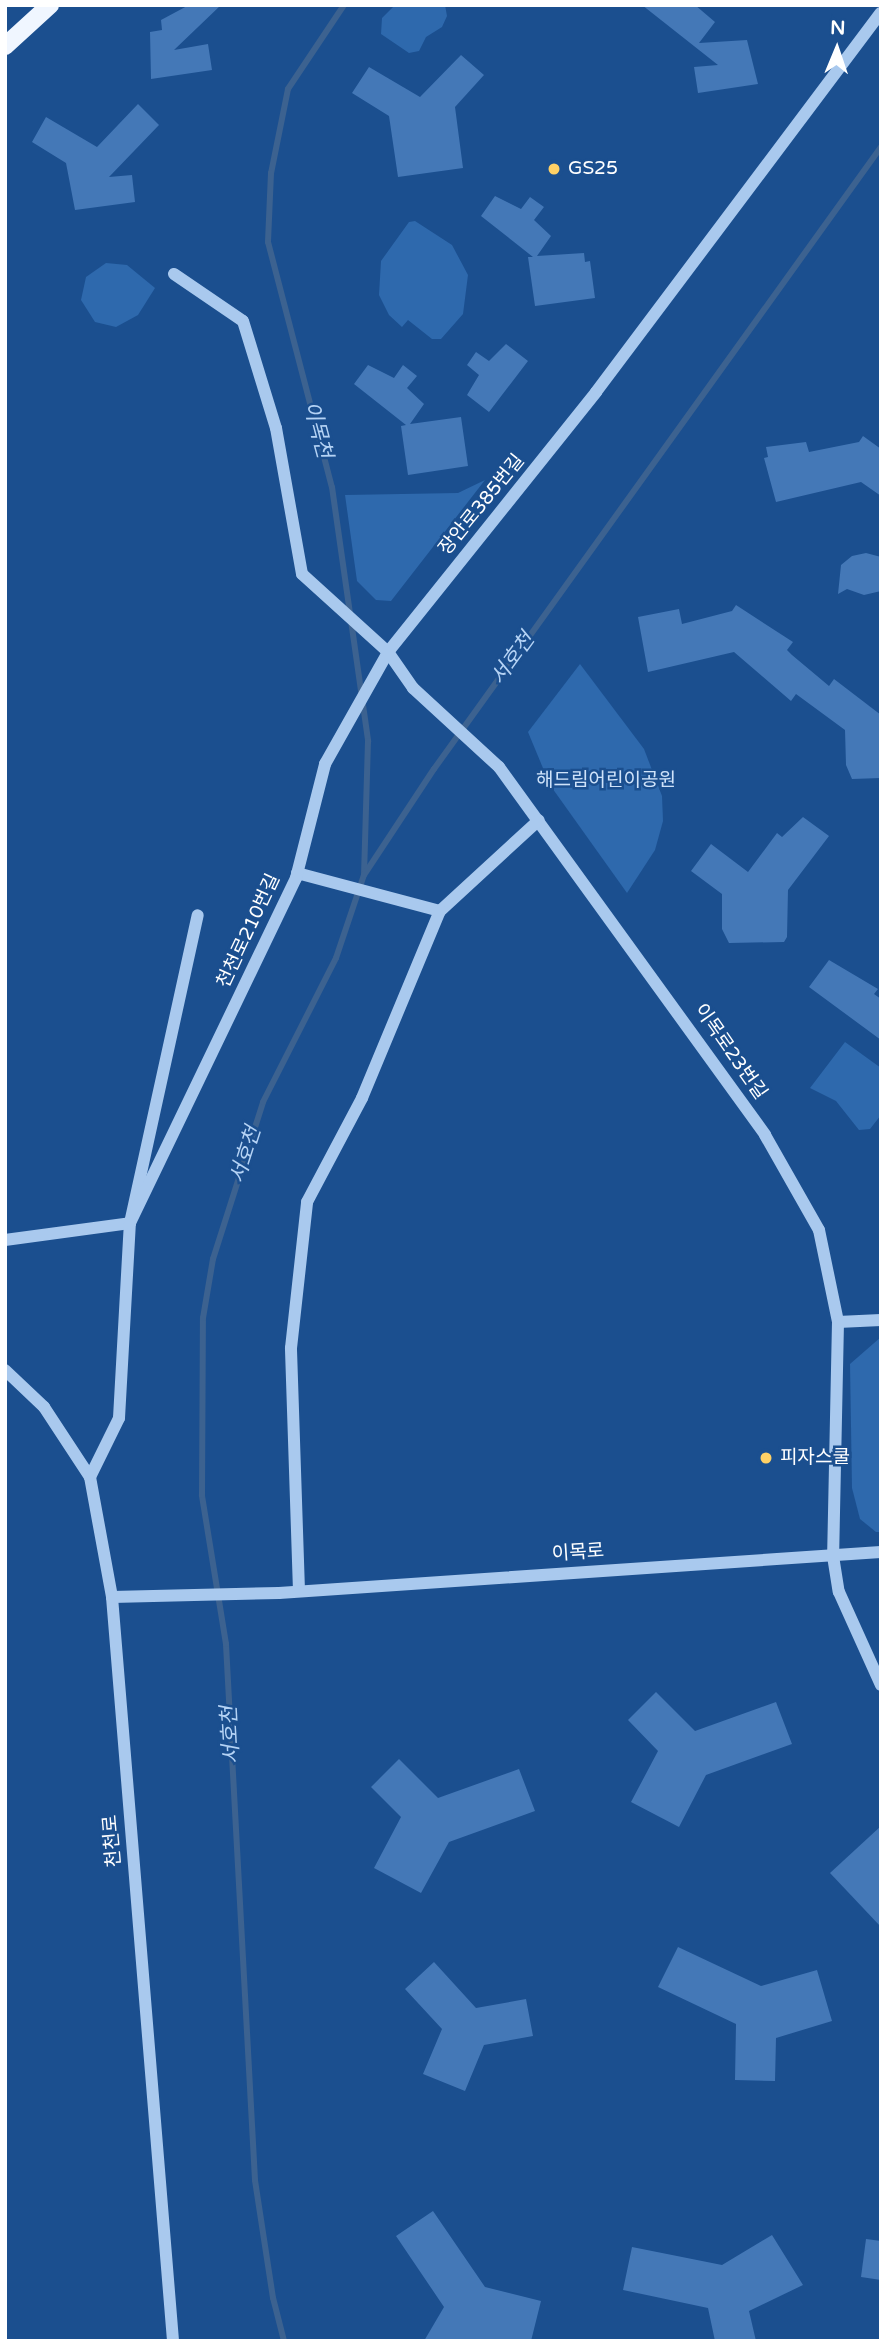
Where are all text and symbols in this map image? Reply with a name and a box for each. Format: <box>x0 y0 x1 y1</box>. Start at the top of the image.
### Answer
north arrow <box>802 14 872 84</box>
text: N <box>830 17 846 39</box>
place label: GS25 <box>568 158 618 180</box>
marker: GS25 <box>546 161 562 177</box>
water label: 이목천 <box>297 399 337 461</box>
street label: 장안로385번길 <box>434 450 530 560</box>
water label: 서호천 <box>486 628 540 690</box>
park label: 해드림어린이공원 <box>536 770 676 792</box>
street label: 천천로210번길 <box>213 870 285 992</box>
street label: 이목로23번길 <box>689 1000 771 1104</box>
water label: 서호천 <box>225 1124 267 1186</box>
place label: 피자스쿨 <box>780 1447 850 1469</box>
marker: 피자스쿨 <box>758 1450 774 1466</box>
street label: 이목로 <box>551 1540 605 1566</box>
water label: 서호천 <box>217 1705 245 1765</box>
street label: 천천로 <box>99 1814 127 1868</box>

